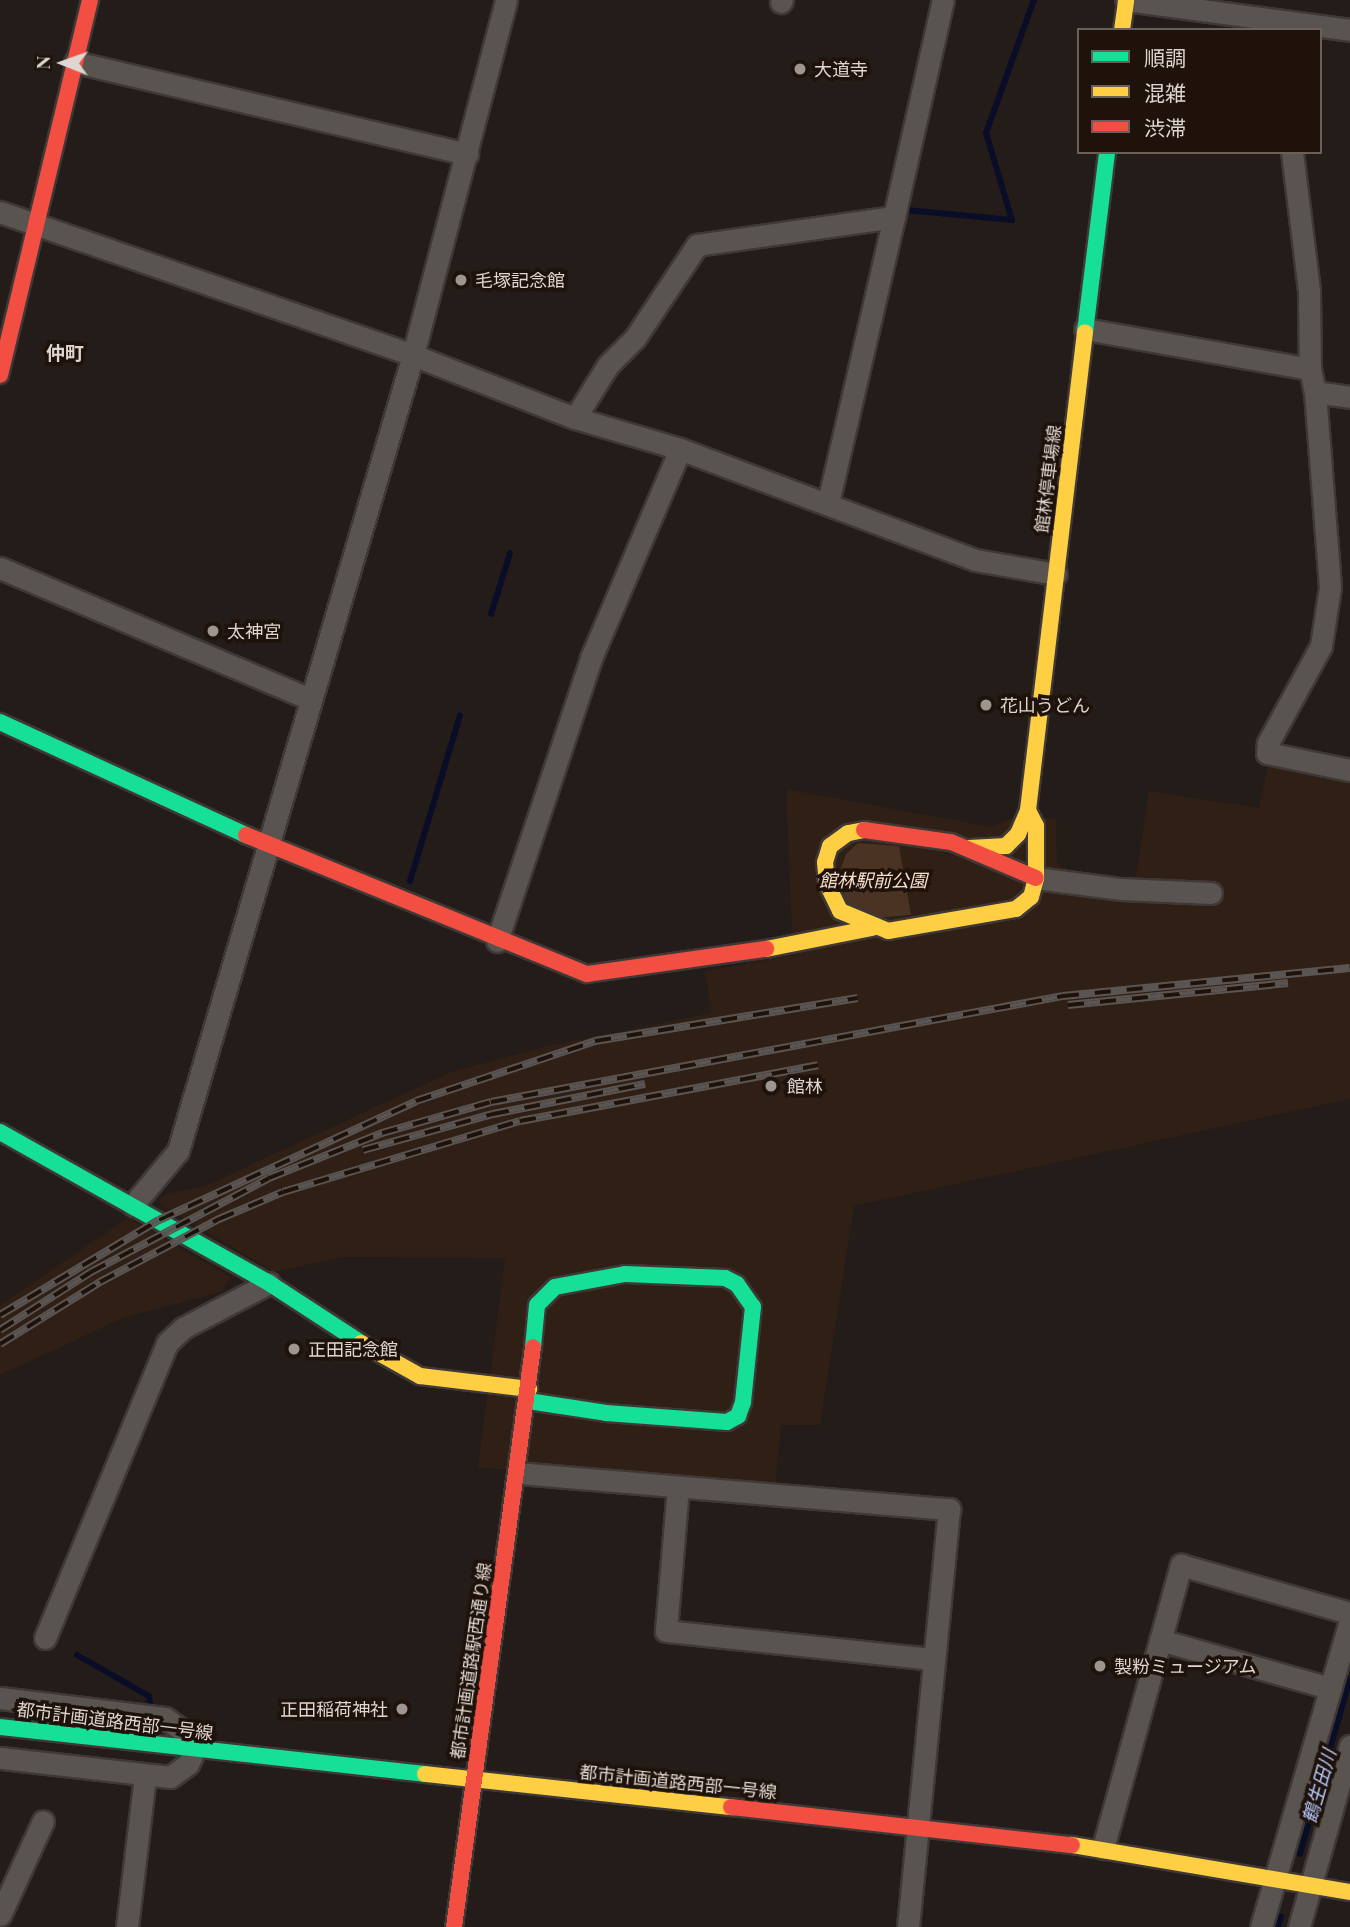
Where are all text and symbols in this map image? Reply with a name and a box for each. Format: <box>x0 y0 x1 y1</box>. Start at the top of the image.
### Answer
north arrow <box>28 28 98 98</box>
legend <box>1077 28 1322 154</box>
text: 順調 <box>1144 43 1186 71</box>
text: N <box>29 56 55 70</box>
place label: 大道寺 <box>814 58 868 80</box>
marker: 大道寺 <box>792 61 808 77</box>
text: 混雑 <box>1144 78 1186 106</box>
text: 渋滞 <box>1144 113 1186 141</box>
place label: 毛塚記念館 <box>475 269 565 291</box>
marker: 毛塚記念館 <box>453 272 469 288</box>
district label: 仲町 <box>46 342 84 364</box>
street label: 館林停車場線 <box>1031 424 1065 534</box>
place label: 太神宮 <box>227 620 281 642</box>
marker: 太神宮 <box>205 623 221 639</box>
place label: 花山うどん <box>1000 694 1090 716</box>
marker: 花山うどん <box>978 697 994 713</box>
park label: 館林駅前公園 <box>819 869 927 891</box>
place label: 館林 <box>787 1075 823 1097</box>
marker: 館林 <box>761 1076 781 1096</box>
place label: 正田記念館 <box>308 1338 398 1360</box>
marker: 正田記念館 <box>286 1341 302 1357</box>
street label: 都市計画道路駅西通り線 <box>447 1561 495 1761</box>
place label: 製粉ミュージアム <box>1114 1655 1258 1677</box>
marker: 製粉ミュージアム <box>1092 1658 1108 1674</box>
street label: 都市計画道路西部一号線 <box>15 1698 215 1744</box>
place label: 正田稲荷神社 <box>280 1698 388 1720</box>
marker: 正田稲荷神社 <box>394 1701 410 1717</box>
water label: 鶴生田川 <box>1298 1746 1340 1826</box>
street label: 都市計画道路西部一号線 <box>578 1761 778 1803</box>

